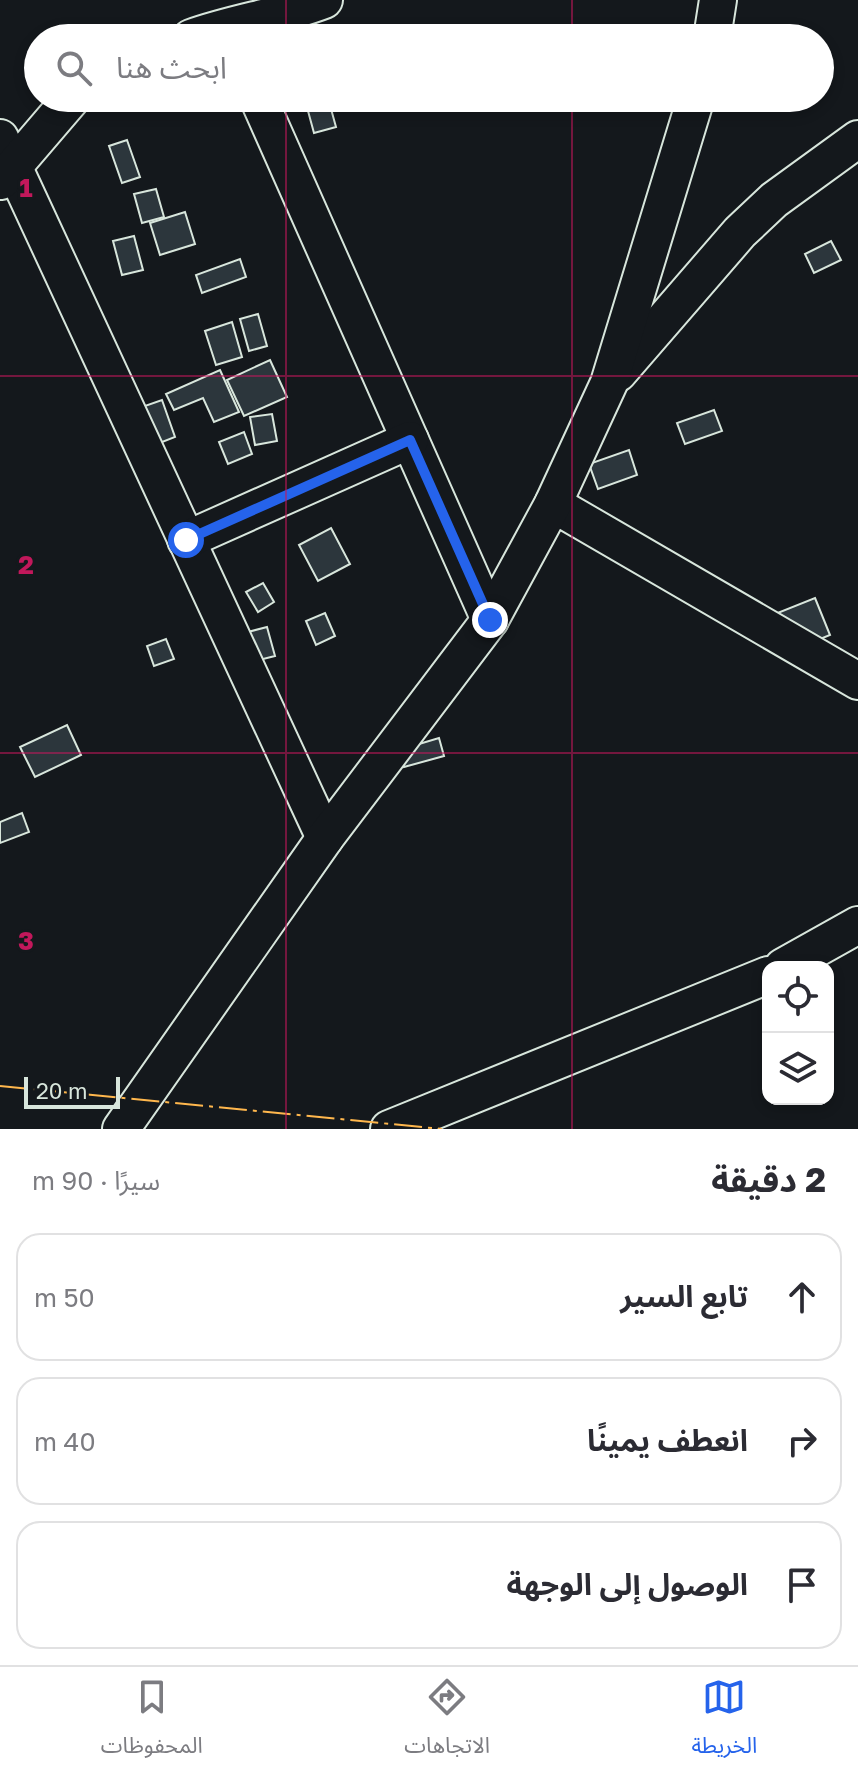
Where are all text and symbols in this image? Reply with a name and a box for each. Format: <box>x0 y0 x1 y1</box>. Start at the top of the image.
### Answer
search box <box>24 24 834 112</box>
icon: search <box>52 46 96 90</box>
text: ابحث هنا <box>116 49 227 85</box>
text: 1 <box>19 172 33 203</box>
route start <box>168 522 204 558</box>
text: 2 <box>18 549 34 580</box>
route end <box>472 602 508 638</box>
text: 3 <box>18 925 34 956</box>
map controls <box>762 961 834 1105</box>
button: locate <box>762 961 834 1033</box>
button: layers <box>762 1033 834 1105</box>
scale bar <box>24 1073 120 1109</box>
text: 20 m <box>36 1077 87 1104</box>
text: 2 دقيقة <box>711 1159 826 1199</box>
text: سيرًا · 90 m <box>32 1165 160 1196</box>
icon: ahead <box>780 1275 824 1319</box>
text: تابع السير <box>620 1278 748 1314</box>
text: 50 m <box>34 1282 95 1313</box>
icon: right <box>780 1419 824 1463</box>
text: انعطف يمينًا <box>587 1422 748 1458</box>
text: 40 m <box>34 1426 96 1457</box>
icon: arrive <box>780 1563 824 1607</box>
text: الوصول إلى الوجهة <box>506 1566 748 1602</box>
tab: المحفوظات <box>101 1675 203 1769</box>
tab: الاتجاهات <box>404 1675 490 1769</box>
tab: الخريطة <box>691 1675 757 1769</box>

